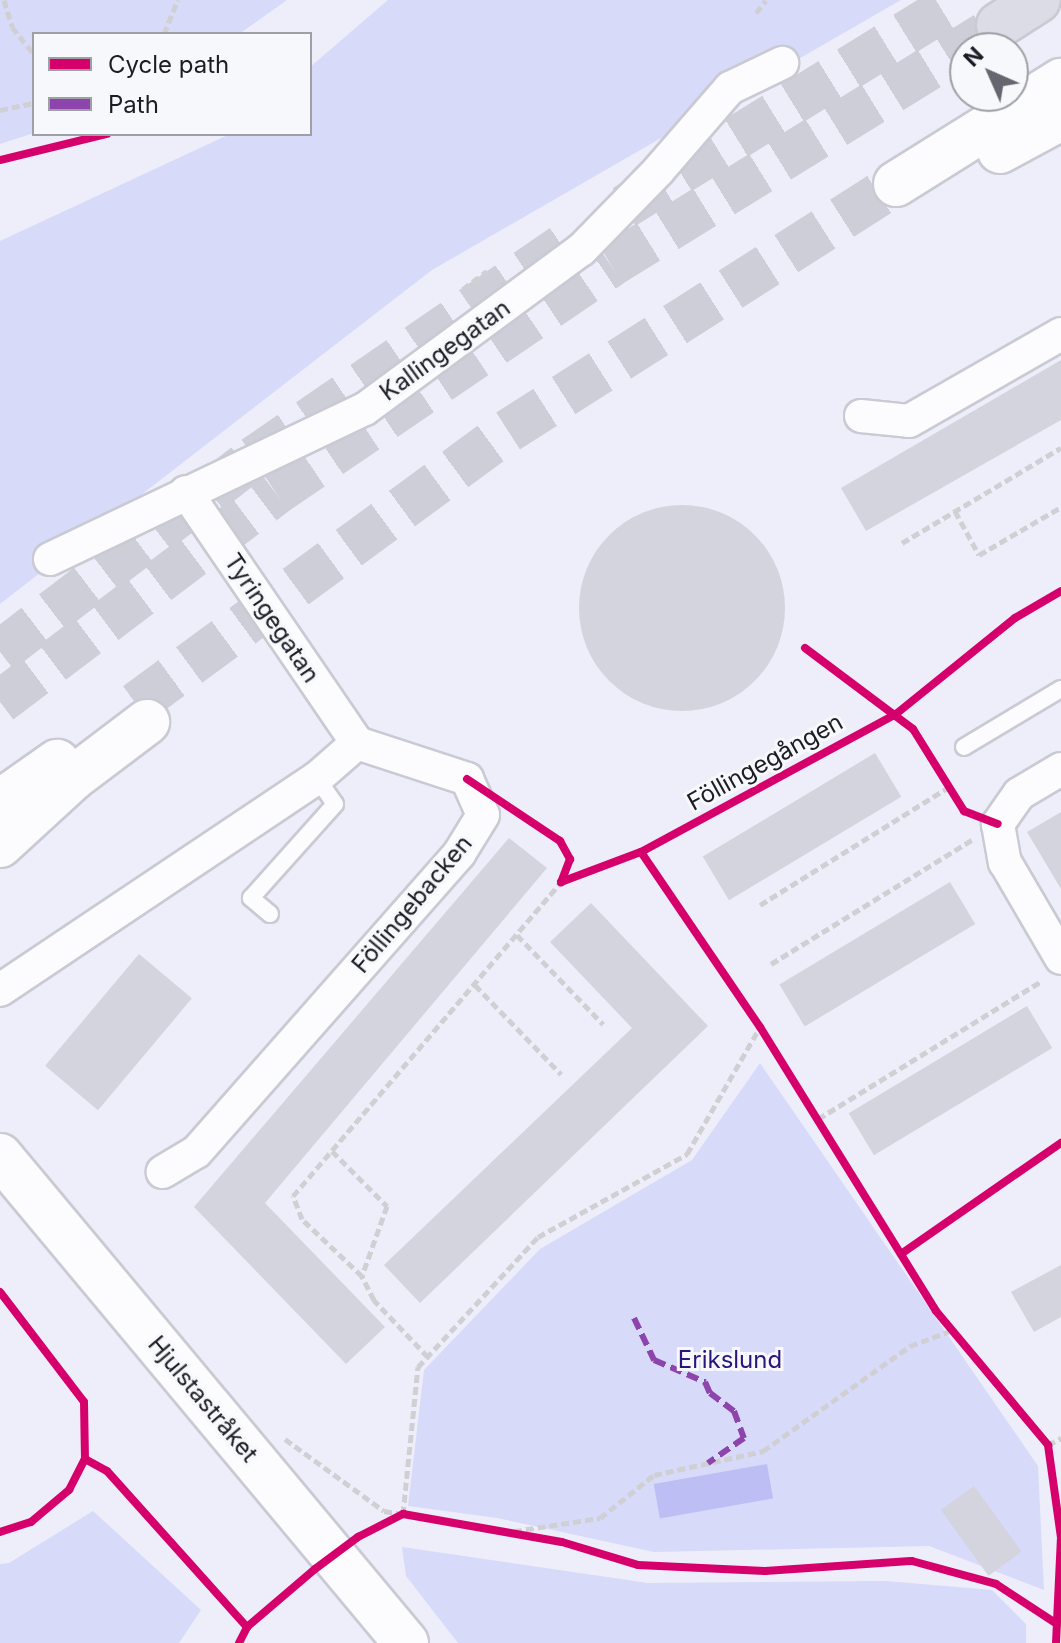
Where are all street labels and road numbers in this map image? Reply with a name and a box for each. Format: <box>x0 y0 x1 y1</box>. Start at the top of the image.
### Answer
street label: Kallingegatan <box>374 293 516 407</box>
street label: Tyringegatan <box>218 548 326 688</box>
street label: Föllingegången <box>682 707 848 817</box>
street label: Föllingebacken <box>346 829 478 979</box>
street label: Hjulstastråket <box>142 1330 264 1468</box>

